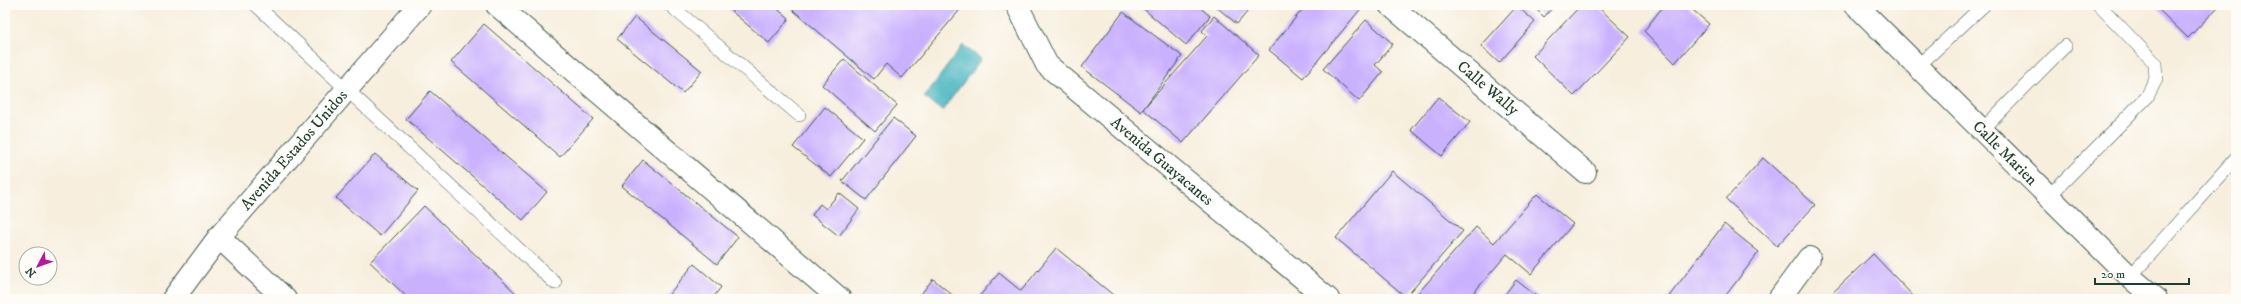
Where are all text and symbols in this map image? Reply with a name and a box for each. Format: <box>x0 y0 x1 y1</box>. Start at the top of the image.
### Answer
street label: Calle Wally <box>1453 56 1523 120</box>
street label: Avenida Estados Unidos <box>236 86 352 214</box>
street label: Avenida Guayacanes <box>1106 112 1218 210</box>
street label: Calle Marien <box>1968 116 2042 190</box>
north arrow <box>18 246 58 286</box>
scale bar <box>2095 260 2189 286</box>
text: N <box>23 264 39 280</box>
text: 20 m <box>2101 267 2125 282</box>

